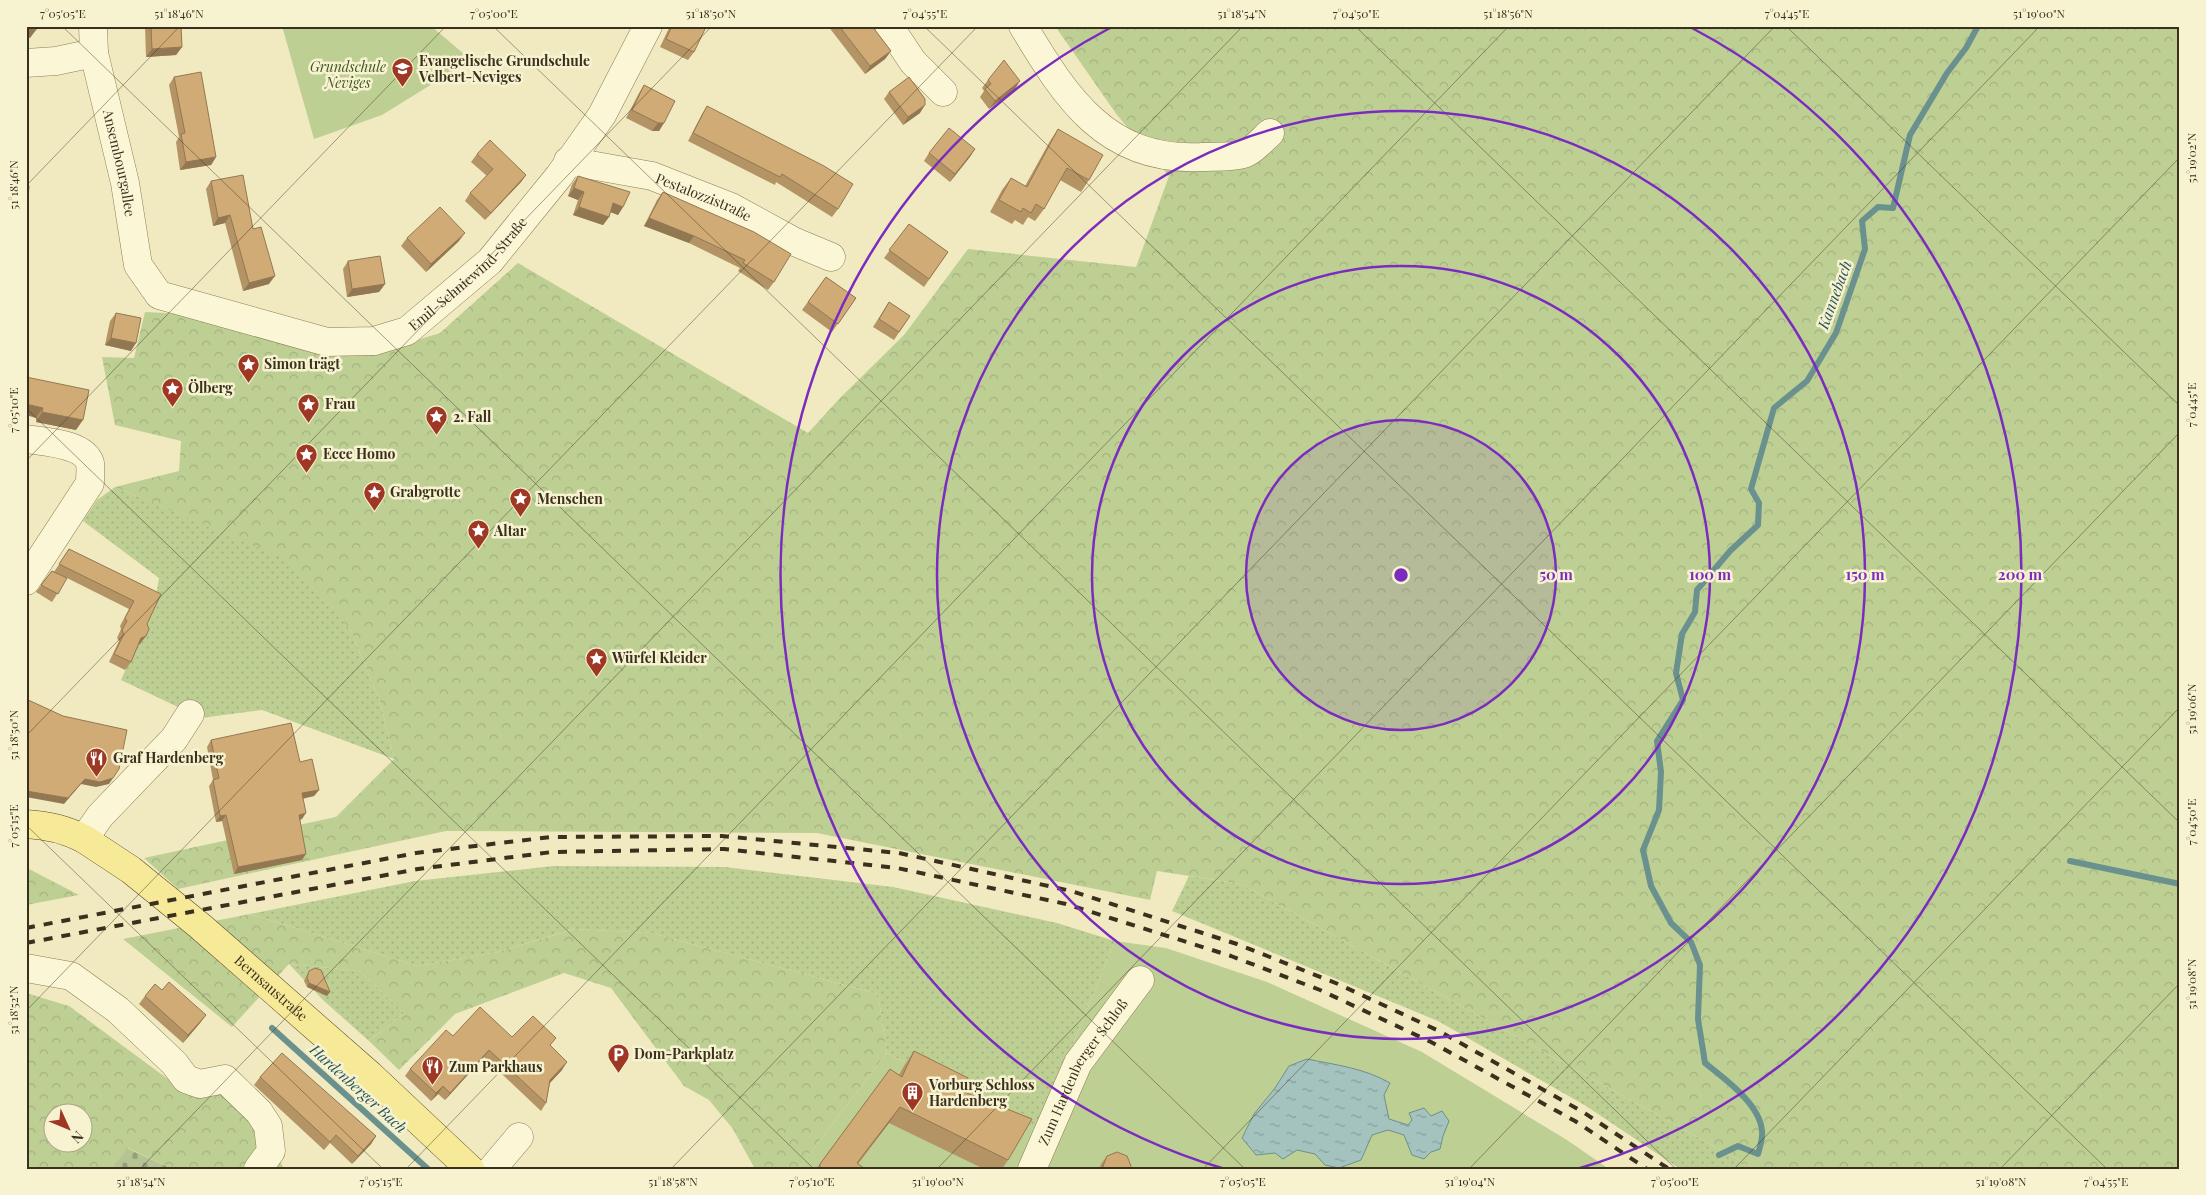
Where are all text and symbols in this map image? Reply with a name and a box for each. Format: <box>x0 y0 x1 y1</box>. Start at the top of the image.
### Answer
text: 7°05'05"E <box>40 5 86 21</box>
text: 51°18'46"N <box>154 5 204 21</box>
text: 7°05'00"E <box>470 5 518 21</box>
text: 51°18'50"N <box>686 5 737 21</box>
text: 7°04'55"E <box>903 5 947 21</box>
text: 51°18'54"N <box>1218 5 1267 21</box>
text: 7°04'50"E <box>1333 5 1379 21</box>
text: 51°18'56"N <box>1483 5 1533 21</box>
text: 7°04'45"E <box>1765 5 1809 21</box>
text: 51°19'00"N <box>2013 5 2065 21</box>
place label: Evangelische Grundschule Velbert-Neviges <box>418 51 590 86</box>
park label: Grundschule Neviges <box>310 57 386 92</box>
school or university icon: Evangelische Grundschule Velbert-Neviges <box>391 57 415 88</box>
street label: Ansembourgallee <box>99 106 140 218</box>
text: 51°19'02"N <box>2183 132 2199 183</box>
text: 51°18'46"N <box>5 160 21 210</box>
street label: Pestalozzistraße <box>653 168 755 225</box>
street label: Emil-Schniewind-Straße <box>404 213 531 335</box>
water label: Kannebach <box>1812 258 1856 333</box>
place icon: Simon trägt <box>236 352 260 383</box>
place label: Simon trägt <box>264 354 340 373</box>
place icon: Ölberg <box>160 376 184 407</box>
place label: Ölberg <box>188 378 233 397</box>
text: 7°04'45"E <box>2183 383 2199 427</box>
text: 7°05'10"E <box>5 387 21 433</box>
place icon: Frau <box>297 392 321 423</box>
place label: Frau <box>325 394 356 413</box>
place icon: 2. Fall <box>425 405 449 436</box>
place label: 2. Fall <box>453 407 492 426</box>
place icon: Ecce Homo <box>295 442 319 473</box>
place label: Ecce Homo <box>323 444 396 463</box>
place icon: Grabgrotte <box>362 480 386 511</box>
place label: Grabgrotte <box>390 482 461 501</box>
place icon: Menschen <box>509 487 533 518</box>
place label: Menschen <box>537 489 603 508</box>
place icon: Altar <box>466 519 490 550</box>
place label: Altar <box>493 521 527 540</box>
text: 50 m <box>1539 564 1573 584</box>
text: 100 m <box>1689 564 1732 584</box>
text: 150 m <box>1845 564 1885 584</box>
text: 200 m <box>1998 564 2043 584</box>
centre of rings <box>1392 566 1410 584</box>
place icon: Würfel Kleider <box>584 646 608 677</box>
place label: Würfel Kleider <box>611 648 707 667</box>
text: 51°19'06"N <box>2183 683 2199 734</box>
text: 51°18'50"N <box>5 709 21 760</box>
restaurant icon: Graf Hardenberg <box>85 746 109 777</box>
place label: Graf Hardenberg <box>113 748 224 767</box>
text: 7°04'50"E <box>2183 799 2199 845</box>
text: 7°05'15"E <box>5 804 21 848</box>
street label: Bernsaustraße <box>231 951 312 1025</box>
text: 51°19'08"N <box>2183 958 2199 1010</box>
text: 51°18'52"N <box>5 985 21 1034</box>
street label: Zum Hardenberger Schloß <box>1033 995 1132 1148</box>
water label: Hardenberger Bach <box>305 1039 411 1137</box>
parking icon: Dom-Parkplatz <box>606 1042 630 1073</box>
place label: Dom-Parkplatz <box>634 1044 734 1063</box>
restaurant icon: Zum Parkhaus <box>421 1055 445 1086</box>
place label: Zum Parkhaus <box>449 1057 543 1076</box>
place label: Vorburg Schloss Hardenberg <box>928 1075 1035 1110</box>
building icon: Vorburg Schloss Hardenberg <box>901 1081 925 1112</box>
north arrow <box>42 1102 92 1152</box>
text: N <box>67 1127 88 1148</box>
text: 51°18'54"N <box>117 1173 166 1189</box>
text: 7°05'15"E <box>359 1173 403 1189</box>
text: 51°18'58"N <box>648 1173 698 1189</box>
text: 7°05'10"E <box>789 1173 835 1189</box>
text: 51°19'00"N <box>912 1173 964 1189</box>
text: 7°05'05"E <box>1220 1173 1266 1189</box>
text: 51°19'04"N <box>1445 1173 1496 1189</box>
text: 7°05'00"E <box>1651 1173 1699 1189</box>
text: 51°19'08"N <box>1975 1173 2027 1189</box>
text: 7°04'55"E <box>2084 1173 2128 1189</box>

